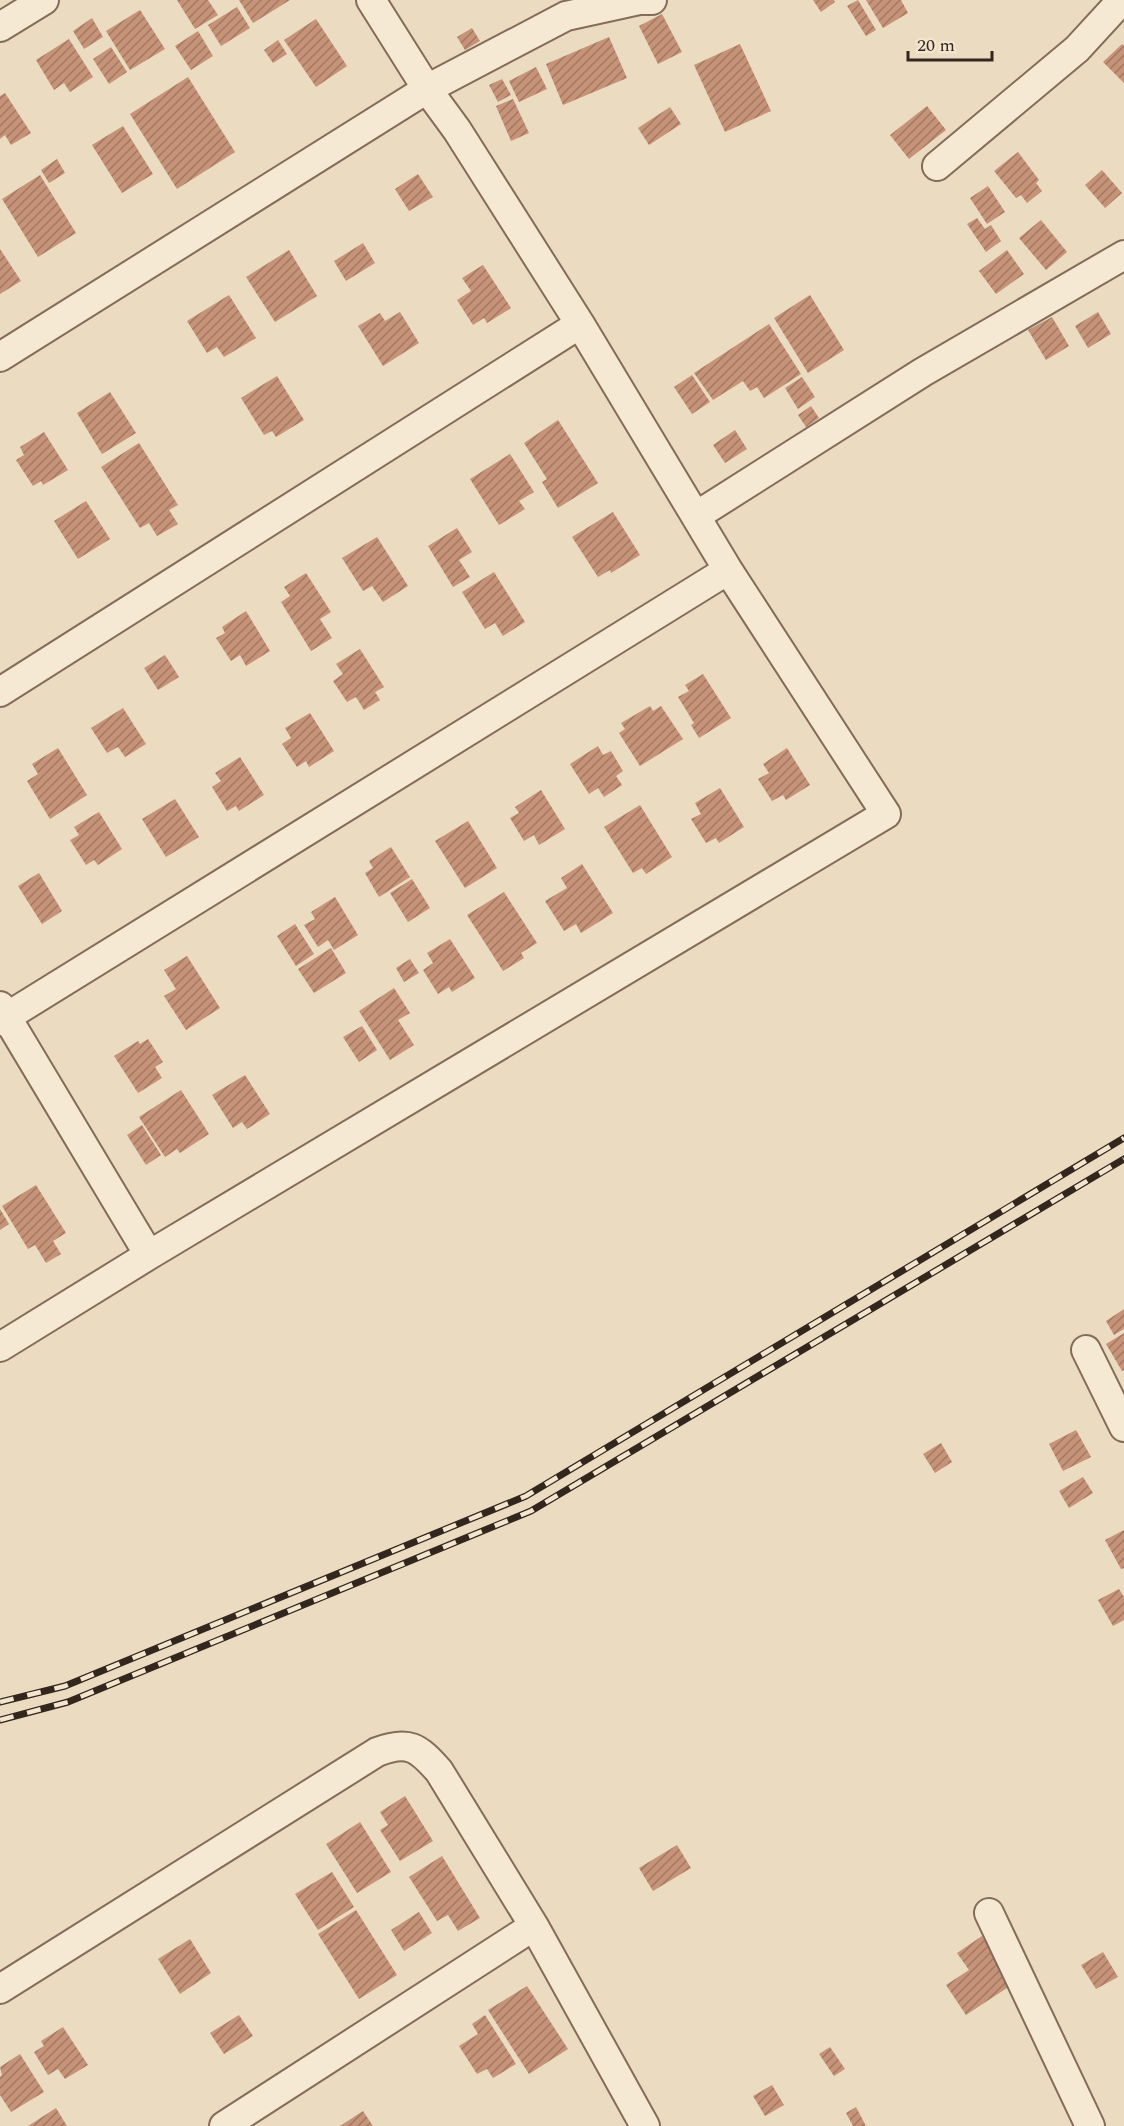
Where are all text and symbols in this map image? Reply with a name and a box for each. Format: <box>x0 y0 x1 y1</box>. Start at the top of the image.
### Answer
scale bar <box>908 24 992 62</box>
text: 20 m <box>917 32 955 59</box>

